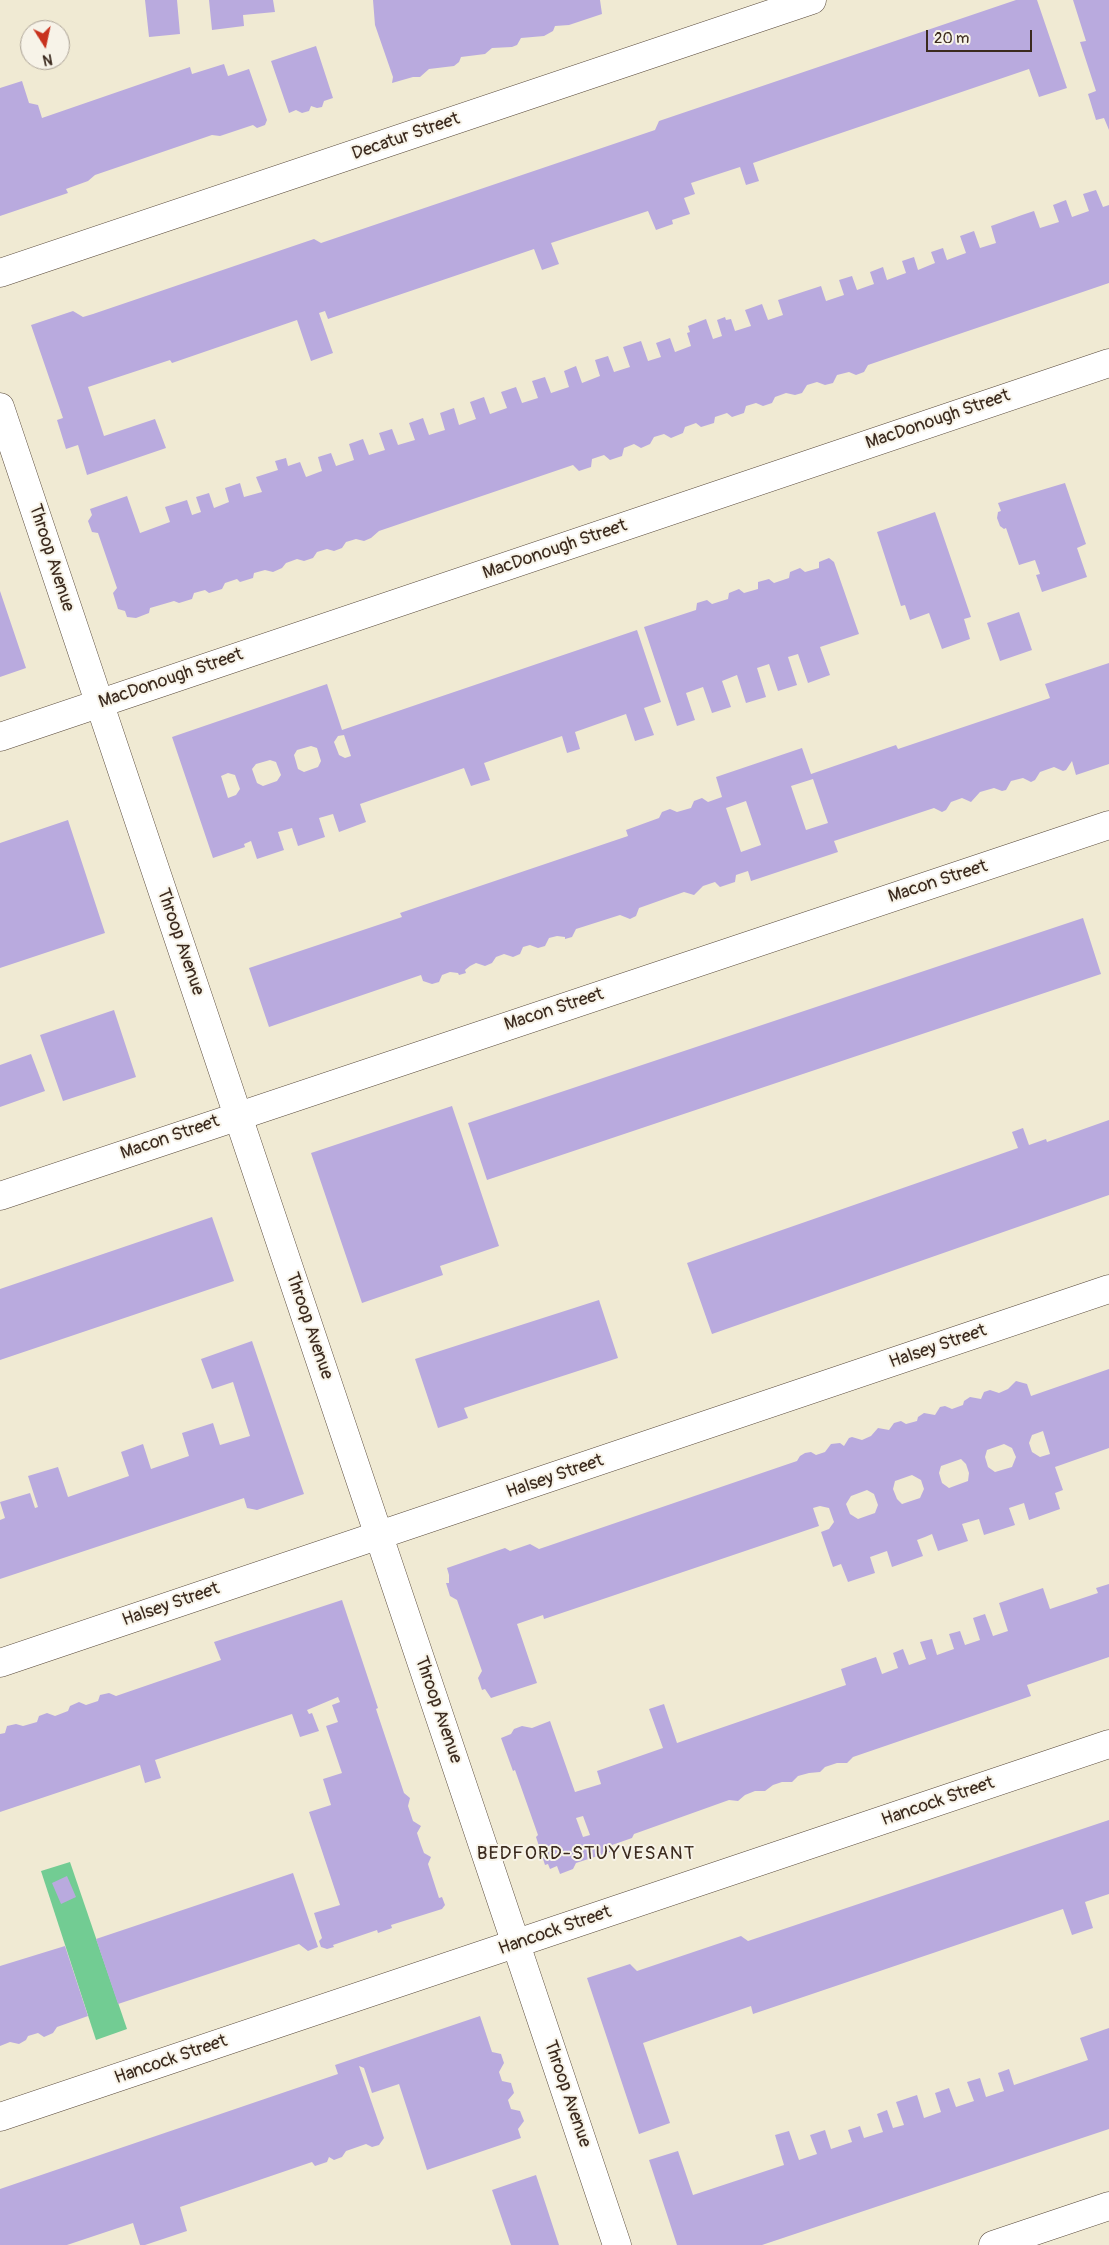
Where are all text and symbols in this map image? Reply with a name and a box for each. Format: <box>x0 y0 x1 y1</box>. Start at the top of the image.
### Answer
north arrow <box>20 20 70 70</box>
scale bar <box>929 20 1035 52</box>
text: 20 m <box>934 29 969 48</box>
text: N <box>41 50 54 68</box>
street label: Decatur Street <box>349 108 463 166</box>
street label: MacDonough Street <box>863 385 1013 455</box>
street label: Throop Avenue <box>23 502 79 614</box>
street label: MacDonough Street <box>480 515 630 585</box>
street label: MacDonough Street <box>96 644 246 714</box>
street label: Macon Street <box>886 856 990 908</box>
street label: Throop Avenue <box>152 886 208 998</box>
street label: Macon Street <box>502 984 606 1036</box>
street label: Macon Street <box>118 1111 222 1165</box>
street label: Throop Avenue <box>281 1270 337 1382</box>
street label: Halsey Street <box>887 1320 989 1374</box>
street label: Halsey Street <box>504 1450 606 1504</box>
street label: Halsey Street <box>120 1578 222 1632</box>
street label: Throop Avenue <box>410 1654 466 1766</box>
street label: Hancock Street <box>879 1773 997 1831</box>
district label: BEDFORD-STUYVESANT <box>475 1843 697 1865</box>
street label: Hancock Street <box>496 1902 614 1960</box>
street label: Hancock Street <box>112 2031 230 2089</box>
street label: Throop Avenue <box>539 2038 595 2150</box>

